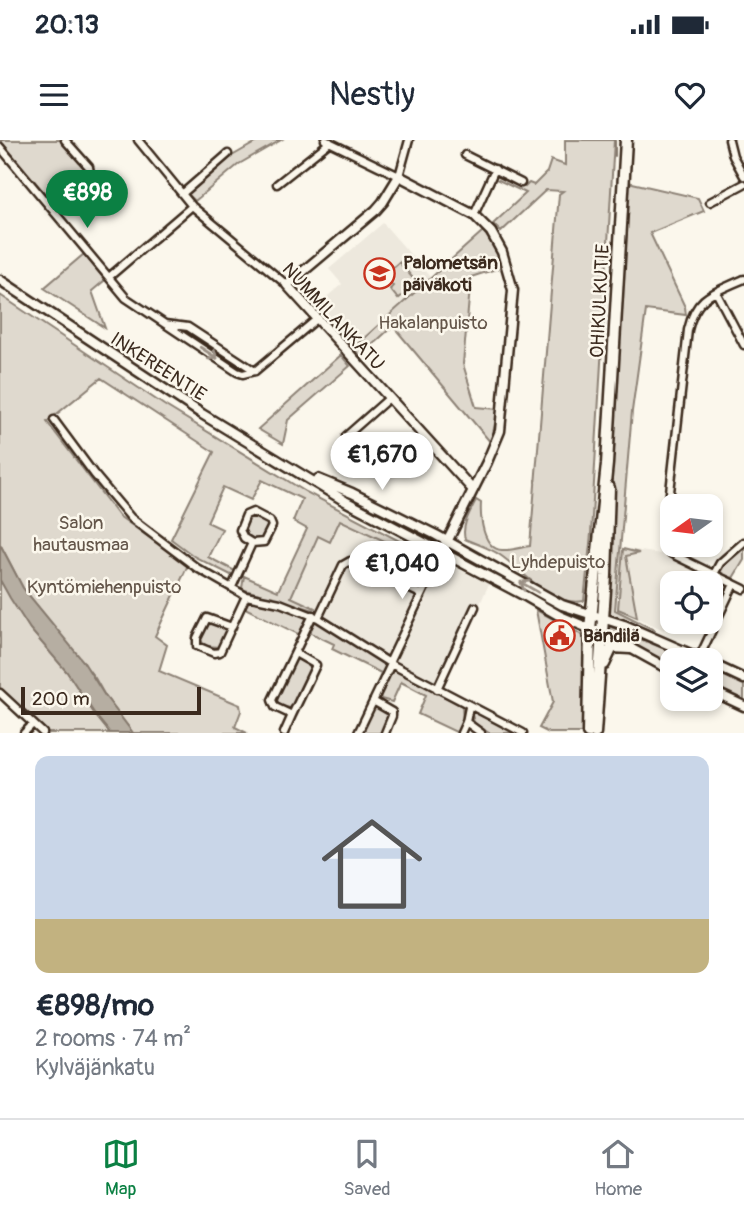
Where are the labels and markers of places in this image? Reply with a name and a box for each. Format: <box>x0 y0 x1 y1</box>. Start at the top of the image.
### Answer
pin: €898 <box>46 171 128 230</box>
place label: Palometsän päiväkoti <box>403 251 498 297</box>
school or university icon: Palometsän päiväkoti <box>363 256 397 290</box>
pin: €1,670 <box>325 432 439 492</box>
pin: €1,040 <box>345 542 459 601</box>
public building icon: Bändilä <box>543 618 577 652</box>
place label: Bändilä <box>583 624 640 648</box>

